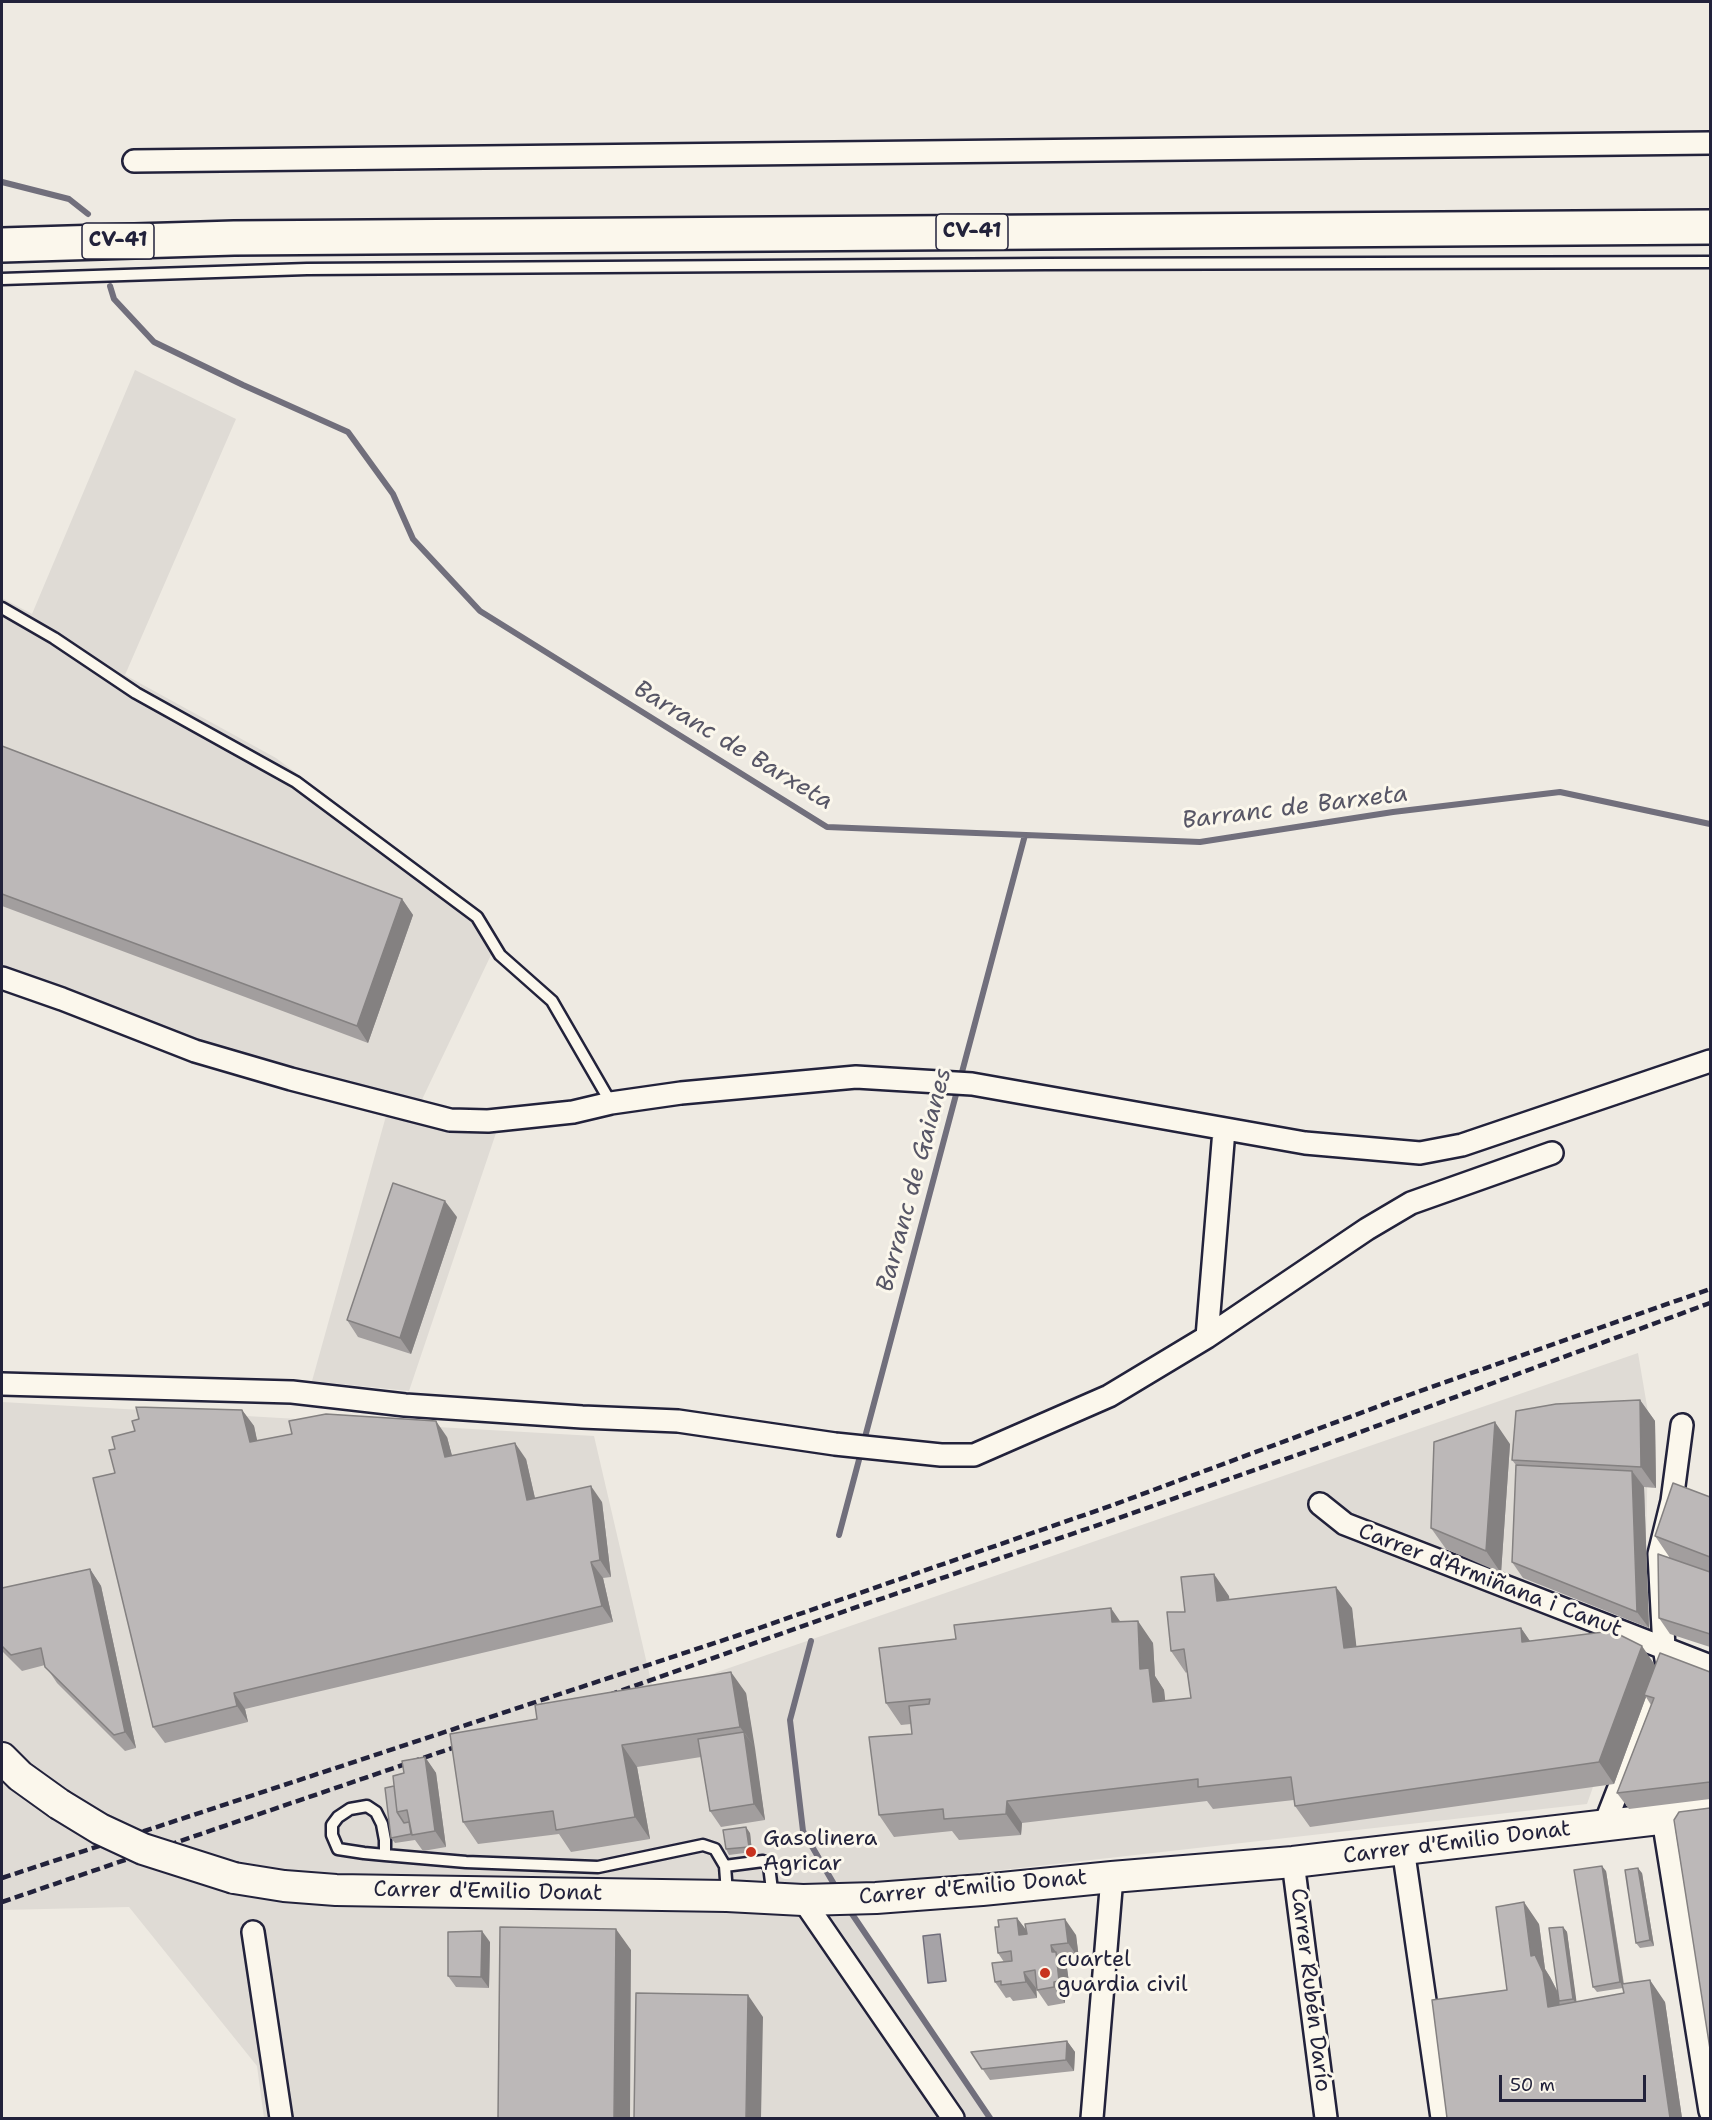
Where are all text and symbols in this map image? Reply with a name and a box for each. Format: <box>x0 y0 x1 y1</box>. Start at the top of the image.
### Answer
road number: CV-41 <box>936 214 1008 250</box>
road number: CV-41 <box>82 223 154 259</box>
water label: Barranc de Barxeta <box>628 675 838 817</box>
water label: Barranc de Barxeta <box>1180 780 1410 836</box>
water label: Barranc de Gaianes <box>871 1065 959 1295</box>
street label: Carrer d'Armiñana i Canut <box>1354 1518 1626 1644</box>
street label: Carrer d'Emilio Donat <box>1342 1816 1572 1870</box>
place label: Gasolinera Agricar <box>763 1826 877 1878</box>
marker: Gasolinera Agricar <box>744 1845 758 1859</box>
street label: Carrer d'Emilio Donat <box>858 1865 1088 1911</box>
street label: Carrer d'Emilio Donat <box>373 1877 603 1907</box>
street label: Carrer Rubén Darío <box>1284 1887 1336 2093</box>
place label: cuartel guardia civil <box>1057 1947 1188 1999</box>
marker: cuartel guardia civil <box>1038 1966 1052 1980</box>
scale bar <box>1502 2063 1649 2101</box>
text: 50 m <box>1510 2073 1555 2097</box>

